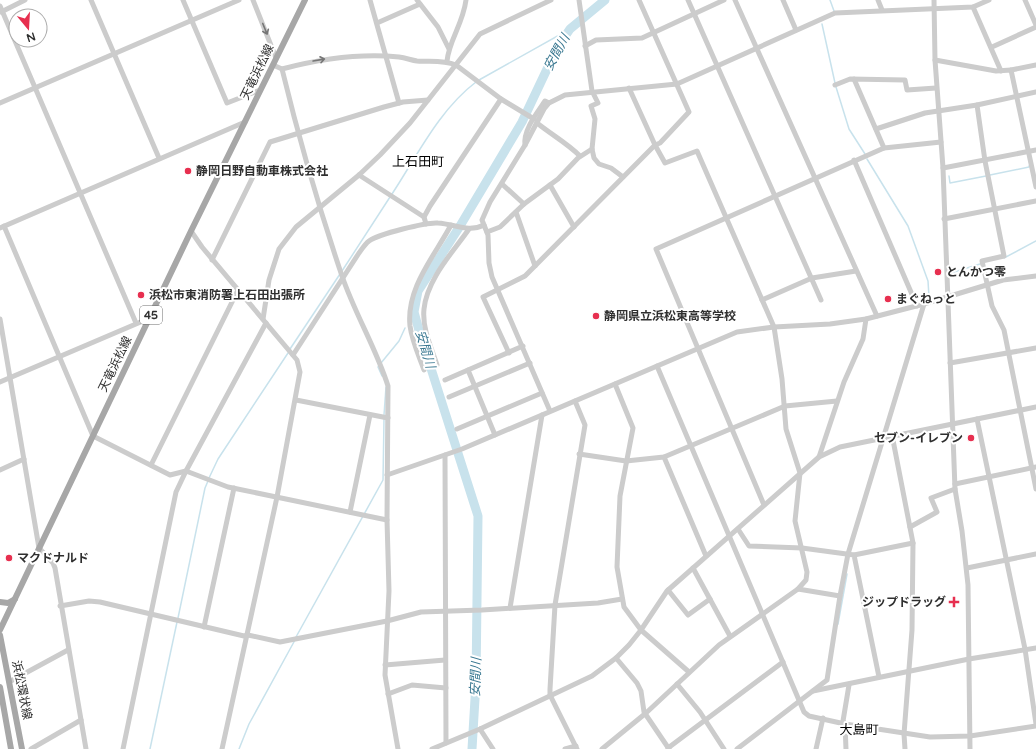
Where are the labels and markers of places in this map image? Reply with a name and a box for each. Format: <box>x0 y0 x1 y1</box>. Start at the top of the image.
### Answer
place label: 静岡日野自動車株式会社 <box>196 164 328 178</box>
marker: 静岡日野自動車株式会社 <box>183 166 193 176</box>
place label: とんかつ零 <box>946 265 1006 279</box>
marker: とんかつ零 <box>933 267 943 277</box>
place label: 浜松市東消防署上石田出張所 <box>149 288 305 302</box>
marker: 浜松市東消防署上石田出張所 <box>136 290 146 300</box>
place label: まぐねっと <box>896 292 956 306</box>
marker: まぐねっと <box>883 294 893 304</box>
place label: 静岡県立浜松東高等学校 <box>604 309 736 323</box>
marker: 静岡県立浜松東高等学校 <box>591 311 601 321</box>
place label: セブン-イレブン <box>874 431 963 445</box>
marker: セブン-イレブン <box>966 433 976 443</box>
place label: マクドナルド <box>17 551 89 565</box>
marker: マクドナルド <box>4 553 14 563</box>
place label: ジップドラッグ <box>862 595 946 609</box>
marker: ジップドラッグ <box>949 597 959 607</box>

